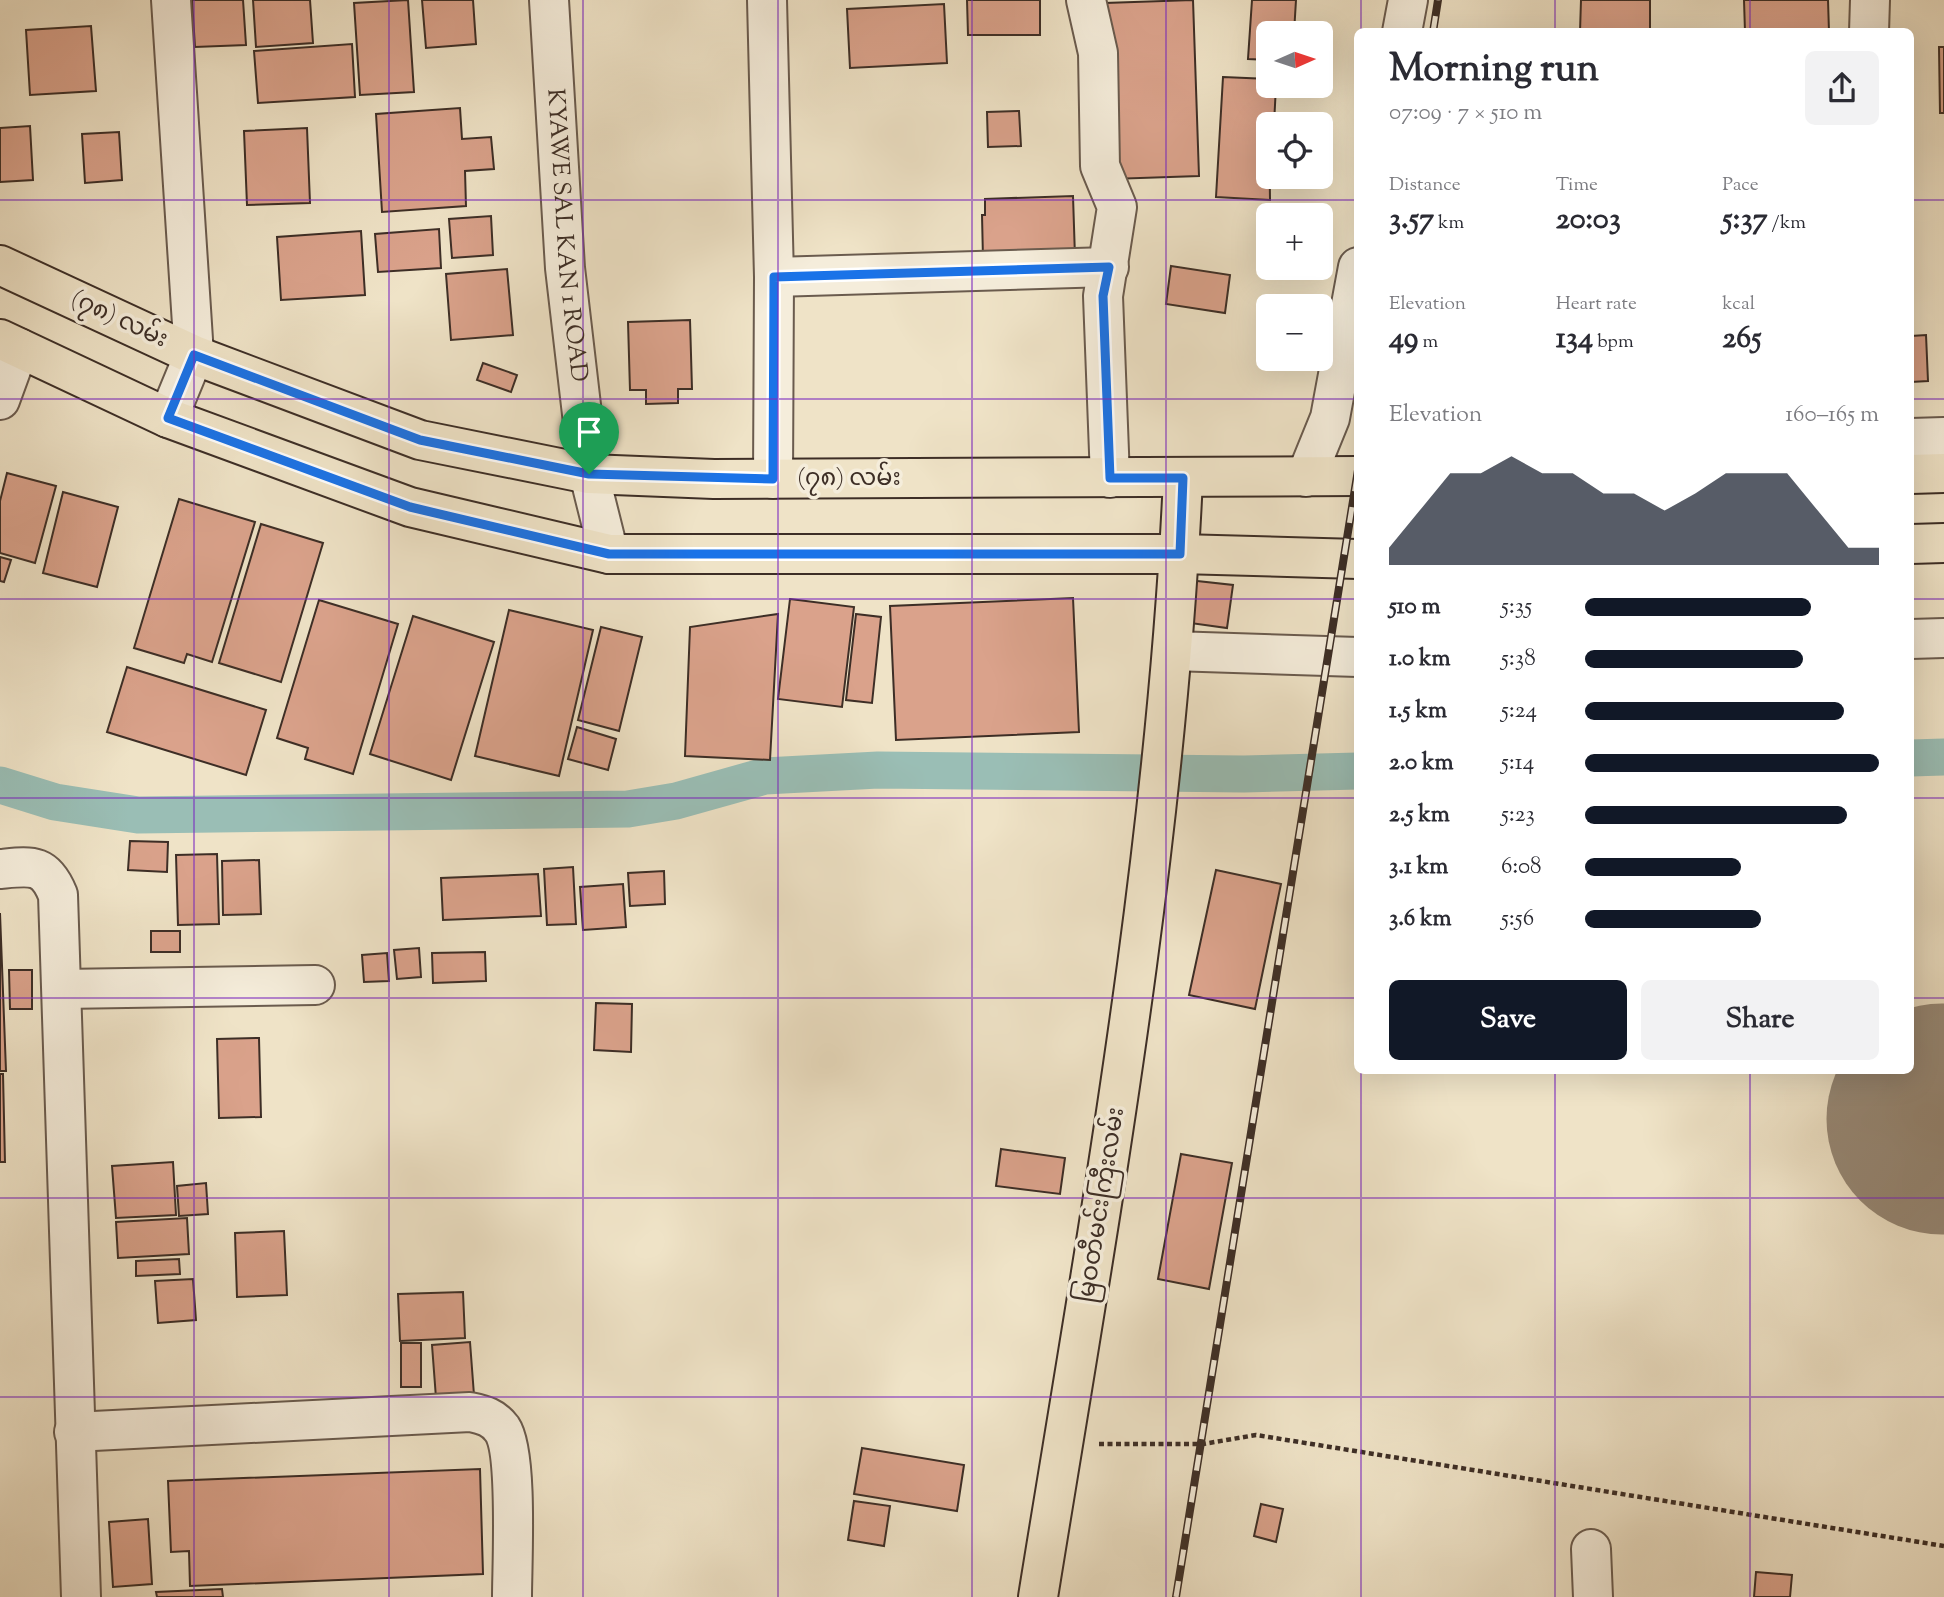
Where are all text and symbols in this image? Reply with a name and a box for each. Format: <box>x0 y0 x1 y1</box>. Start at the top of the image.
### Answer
north arrow <box>1256 21 1334 98</box>
map controls <box>1256 21 1333 371</box>
text: Morning run <box>1389 44 1599 98</box>
button: share <box>1805 51 1879 125</box>
street label: KYAWE SAL KAN 1 ROAD <box>537 88 595 384</box>
text: 07:09 · 7 × 510 m <box>1389 97 1542 130</box>
button: locate <box>1256 112 1333 189</box>
text: Distance <box>1389 172 1461 199</box>
text: Time <box>1556 172 1598 199</box>
text: Pace <box>1722 172 1759 199</box>
text: 3.57 <box>1389 199 1434 242</box>
text: 20:03 <box>1556 199 1621 242</box>
text: 5:37 <box>1722 199 1768 242</box>
button: + <box>1256 203 1333 280</box>
text: km <box>1434 210 1464 237</box>
text: /km <box>1768 210 1806 237</box>
street label: (၇၈) လမ်း <box>65 282 173 357</box>
text: Elevation <box>1389 291 1466 318</box>
text: Heart rate <box>1556 291 1637 318</box>
text: kcal <box>1722 291 1755 318</box>
button: − <box>1256 294 1333 371</box>
text: 49 <box>1389 318 1418 361</box>
text: 134 <box>1556 318 1593 361</box>
text: 265 <box>1722 318 1762 361</box>
text: m <box>1418 329 1438 356</box>
text: bpm <box>1593 329 1634 356</box>
text: Elevation <box>1389 399 1482 432</box>
text: 160–165 m <box>1785 399 1879 432</box>
pin <box>559 402 619 474</box>
icon: arrive <box>570 413 608 451</box>
street label: (၇၈) လမ်း <box>797 461 901 496</box>
text: 510 m <box>1389 591 1441 624</box>
text: 5:35 <box>1501 591 1532 624</box>
text: 1.0 km <box>1389 643 1451 676</box>
text: 5:38 <box>1501 643 1536 676</box>
text: 1.5 km <box>1389 695 1447 728</box>
text: 5:24 <box>1501 695 1537 728</box>
text: 2.0 km <box>1389 747 1454 780</box>
text: 5:14 <box>1501 747 1534 780</box>
text: 2.5 km <box>1389 799 1450 832</box>
text: 5:23 <box>1501 799 1535 832</box>
text: 3.1 km <box>1389 851 1448 884</box>
text: 6:08 <box>1501 851 1542 884</box>
text: 3.6 km <box>1389 903 1452 936</box>
text: 5:56 <box>1501 903 1534 936</box>
button: Save <box>1389 980 1627 1060</box>
button: Share <box>1641 980 1879 1060</box>
street label: မြဝတီမင်းကြီးလမ်း <box>1069 1105 1134 1305</box>

